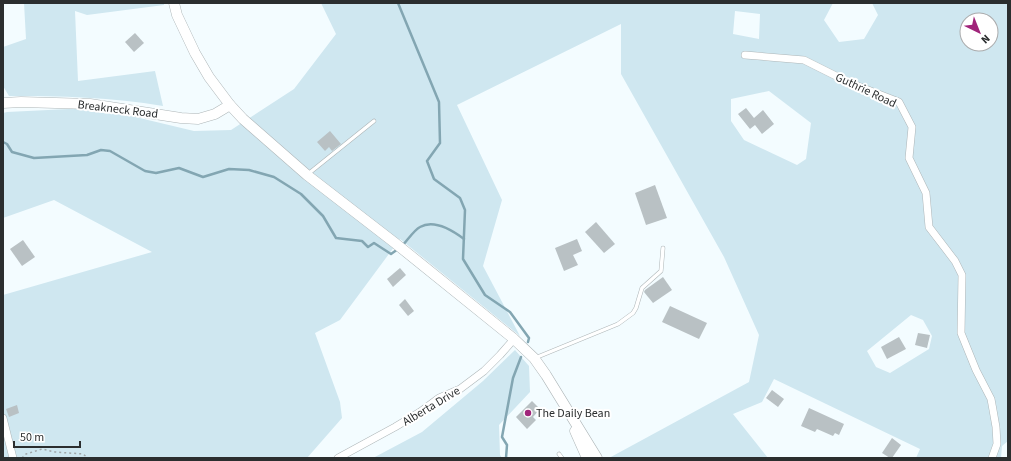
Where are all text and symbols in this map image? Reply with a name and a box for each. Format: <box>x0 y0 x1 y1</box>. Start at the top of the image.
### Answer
north arrow <box>959 12 999 52</box>
text: N <box>978 31 993 47</box>
street label: Guthrie Road <box>832 69 899 112</box>
street label: Breakneck Road <box>77 96 159 123</box>
street label: Alberta Drive <box>399 382 463 430</box>
place label: The Daily Bean <box>536 405 610 422</box>
marker: The Daily Bean <box>523 408 533 418</box>
scale bar <box>14 423 80 449</box>
text: 50 m <box>20 429 44 446</box>

